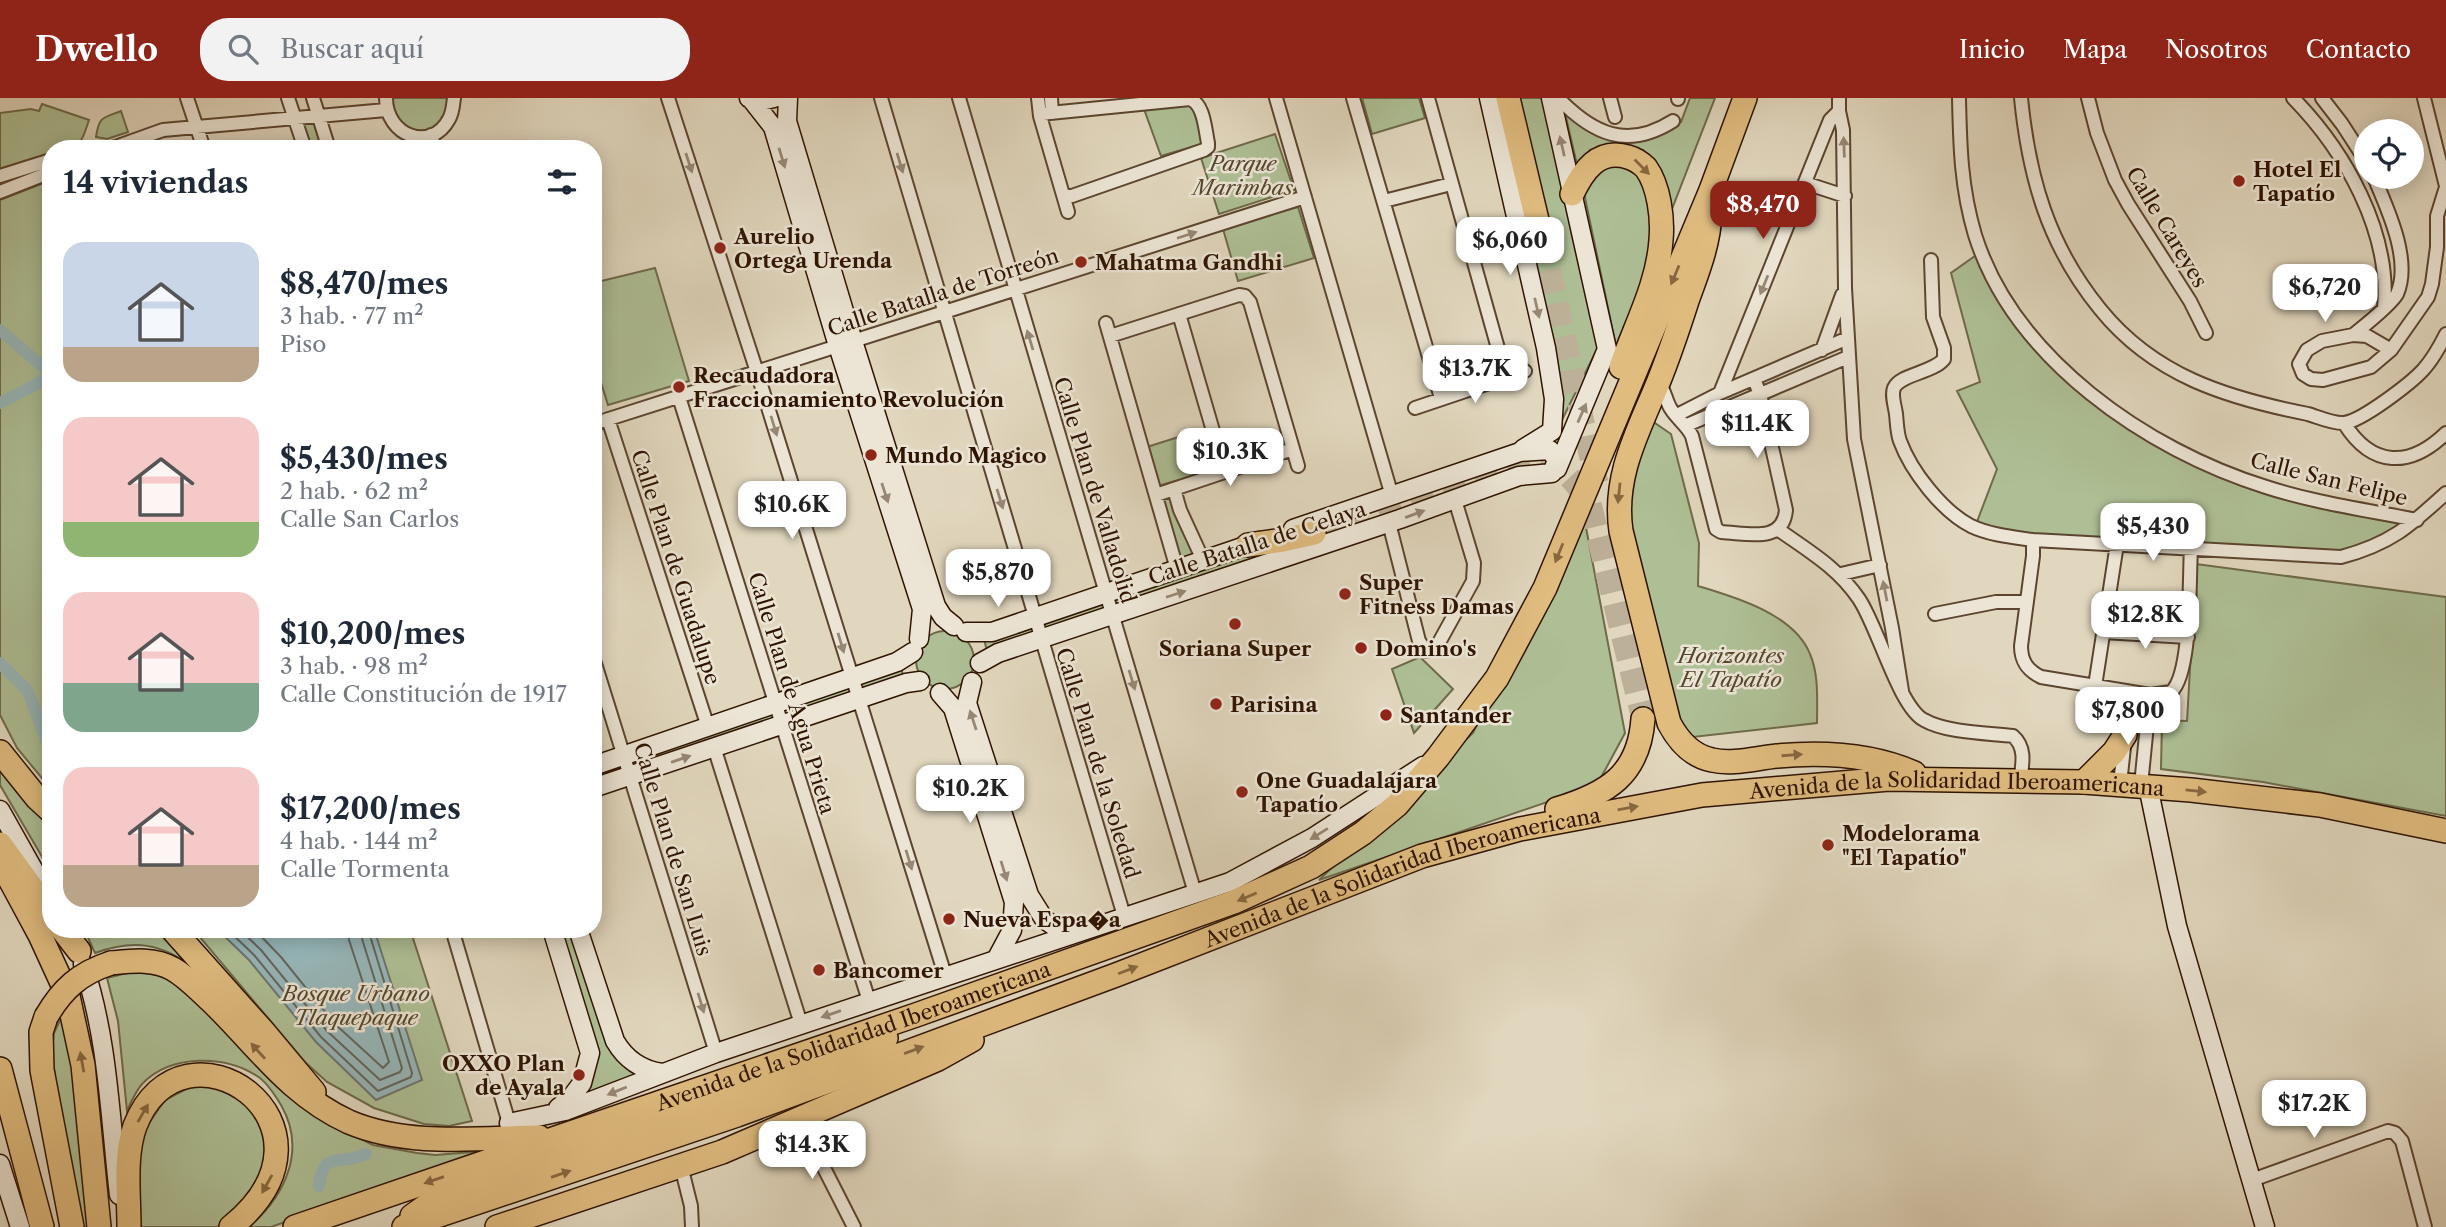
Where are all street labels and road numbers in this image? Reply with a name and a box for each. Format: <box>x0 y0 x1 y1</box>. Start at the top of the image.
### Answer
street label: Calle Careyes <box>2121 162 2213 292</box>
street label: Calle Batalla de Torreón <box>824 243 1062 341</box>
street label: Calle Plan de Valladolid <box>1049 374 1141 606</box>
street label: Calle Plan de Guadalupe <box>626 446 726 688</box>
street label: Calle San Felipe <box>2248 447 2410 511</box>
street label: Calle Batalla de Celaya <box>1145 496 1370 590</box>
street label: Calle Plan de Agua Prieta <box>743 569 841 818</box>
street label: Calle Plan de la Soledad <box>1051 645 1145 882</box>
street label: Calle Plan de San Luis <box>629 739 717 959</box>
street label: Avenida de la Solidaridad Iberoamericana <box>1747 766 2166 803</box>
street label: Avenida de la Solidaridad Iberoamericana <box>1200 802 1603 952</box>
street label: Avenida de la Solidaridad Iberoamericana <box>652 955 1055 1116</box>

